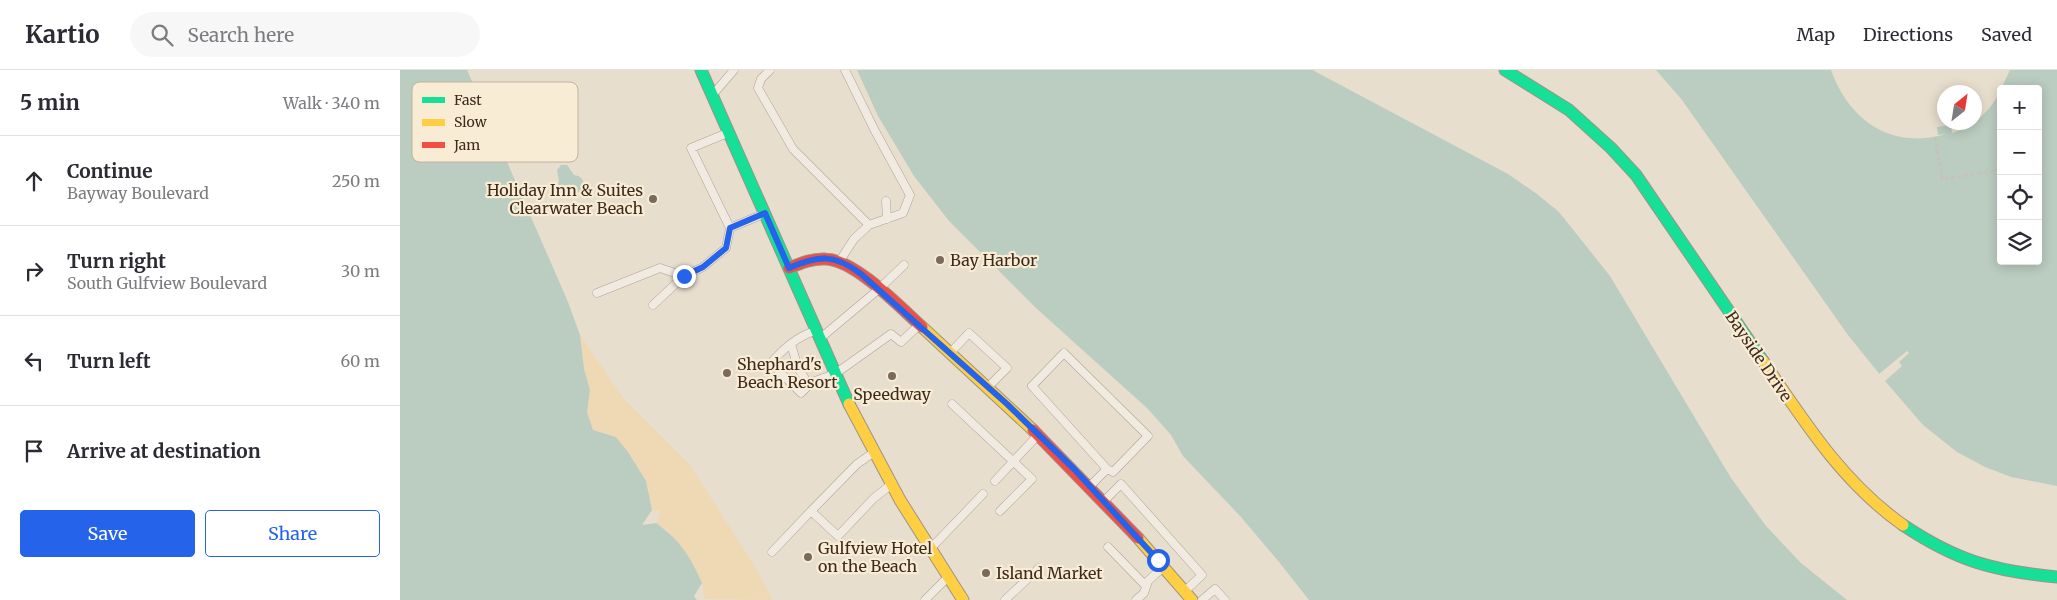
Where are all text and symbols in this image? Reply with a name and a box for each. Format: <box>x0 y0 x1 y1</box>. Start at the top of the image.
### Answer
search box <box>130 12 480 57</box>
text: Kartio <box>25 19 100 50</box>
icon: search <box>148 21 176 49</box>
text: Search here <box>188 23 294 47</box>
text: Map <box>1797 23 1835 46</box>
text: Directions <box>1863 23 1953 46</box>
text: Saved <box>1981 23 2032 46</box>
legend <box>412 82 578 162</box>
north arrow <box>1937 85 1982 130</box>
map controls <box>1997 85 2042 265</box>
button: + <box>1997 85 2042 130</box>
text: 5 min <box>20 89 80 116</box>
text: Fast <box>454 91 482 109</box>
text: Walk · 340 m <box>283 93 380 113</box>
text: Slow <box>454 113 487 131</box>
button: − <box>1997 130 2042 175</box>
text: Jam <box>453 136 480 154</box>
text: Continue <box>67 159 153 183</box>
icon: ahead <box>20 167 48 195</box>
text: 250 m <box>332 171 380 191</box>
button: locate <box>1997 175 2042 220</box>
place label: Holiday Inn & Suites Clearwater Beach <box>487 180 643 218</box>
text: Bayway Boulevard <box>67 183 209 203</box>
marker: Holiday Inn & Suites Clearwater Beach <box>647 193 659 205</box>
button: layers <box>1997 220 2042 265</box>
text: Turn right <box>67 249 166 273</box>
place label: Bay Harbor <box>950 250 1037 270</box>
marker: Bay Harbor <box>934 254 946 266</box>
icon: right <box>20 257 48 285</box>
text: 30 m <box>341 261 380 281</box>
route end <box>673 265 696 288</box>
text: South Gulfview Boulevard <box>67 273 267 293</box>
street label: Bayside Drive <box>1721 307 1797 405</box>
icon: left <box>20 347 48 375</box>
text: Turn left <box>67 349 151 373</box>
text: 60 m <box>340 351 380 371</box>
place label: Shephard's Beach Resort <box>737 354 838 392</box>
marker: Shephard's Beach Resort <box>721 367 733 379</box>
marker: Speedway <box>886 370 898 382</box>
place label: Speedway <box>853 384 931 404</box>
icon: arrive <box>20 437 48 465</box>
text: Arrive at destination <box>67 439 261 463</box>
button: Save <box>20 510 195 557</box>
button: Share <box>205 510 380 557</box>
place label: Gulfview Hotel on the Beach <box>818 538 932 576</box>
route start <box>1147 549 1170 572</box>
marker: Gulfview Hotel on the Beach <box>802 551 814 563</box>
place label: Island Market <box>996 563 1103 583</box>
marker: Island Market <box>980 567 992 579</box>

